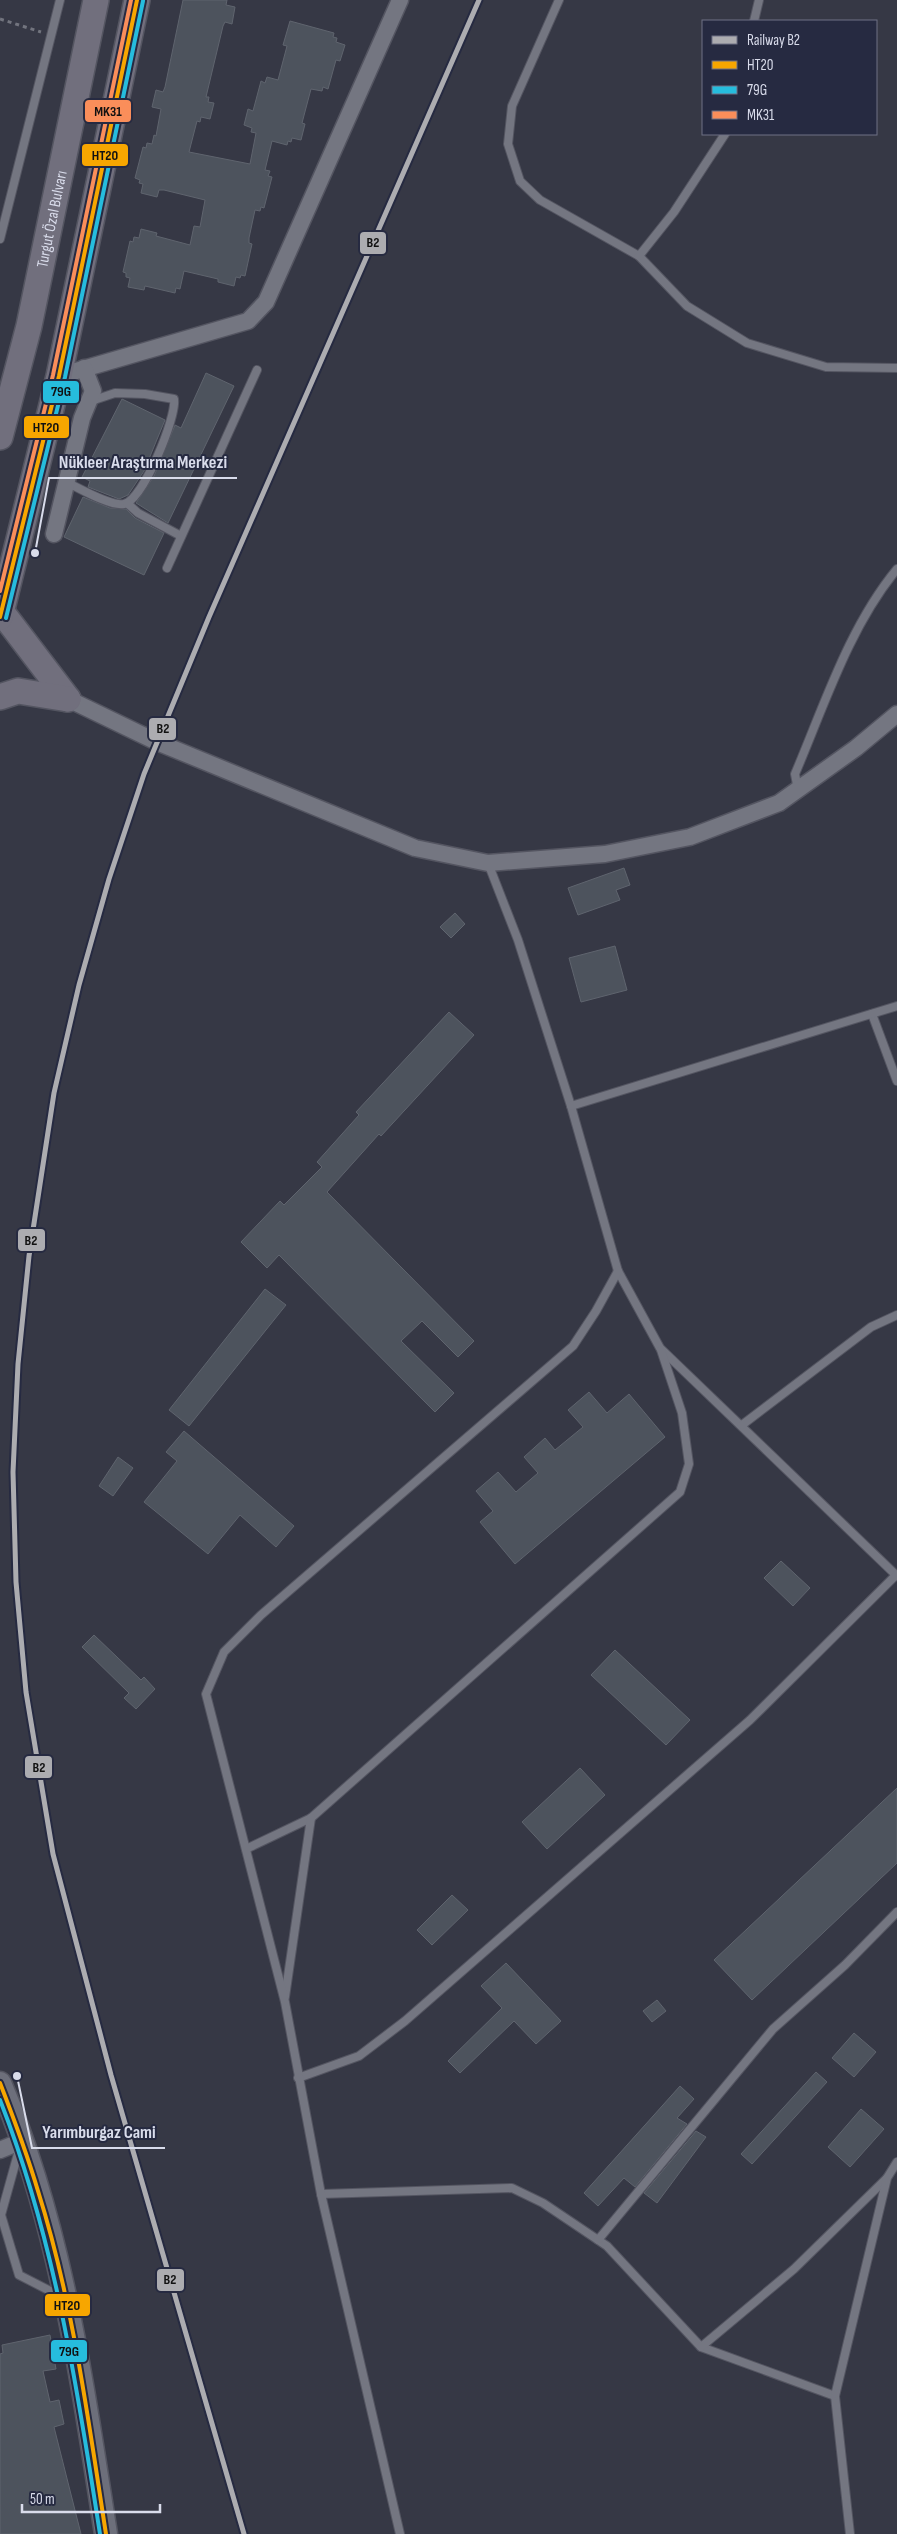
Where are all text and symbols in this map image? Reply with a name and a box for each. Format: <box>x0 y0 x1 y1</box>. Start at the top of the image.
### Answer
legend <box>702 20 877 135</box>
text: Railway B2 <box>747 31 800 50</box>
text: HT20 <box>747 56 773 75</box>
text: 79G <box>747 81 767 100</box>
line badge: MK31 <box>84 99 132 123</box>
text: MK31 <box>94 103 122 120</box>
text: MK31 <box>747 106 775 125</box>
line badge: HT20 <box>81 143 129 167</box>
text: HT20 <box>92 147 118 164</box>
street label: Turgut Özal Bulvarı <box>33 169 72 269</box>
line badge: B2 <box>359 231 387 255</box>
text: B2 <box>367 234 379 251</box>
line badge: 79G <box>42 380 80 404</box>
text: 79G <box>51 383 71 400</box>
line badge: HT20 <box>23 415 70 439</box>
text: HT20 <box>33 419 59 436</box>
callout: Nükleer Araştırma Merkezi <box>49 445 237 478</box>
text: Nükleer Araştırma Merkezi <box>59 452 227 473</box>
line badge: B2 <box>148 717 177 741</box>
text: B2 <box>157 720 169 737</box>
line badge: B2 <box>17 1228 46 1252</box>
text: B2 <box>25 1232 37 1249</box>
line badge: B2 <box>24 1755 53 1779</box>
text: B2 <box>33 1759 45 1776</box>
callout: Yarımburgaz Cami <box>32 2115 165 2148</box>
text: Yarımburgaz Cami <box>42 2122 156 2143</box>
line badge: B2 <box>156 2268 185 2292</box>
text: B2 <box>164 2271 176 2288</box>
line badge: HT20 <box>44 2293 91 2317</box>
text: HT20 <box>54 2297 80 2314</box>
line badge: 79G <box>50 2339 88 2363</box>
text: 79G <box>59 2343 79 2360</box>
scale bar <box>22 2482 160 2514</box>
text: 50 m <box>30 2490 55 2509</box>

